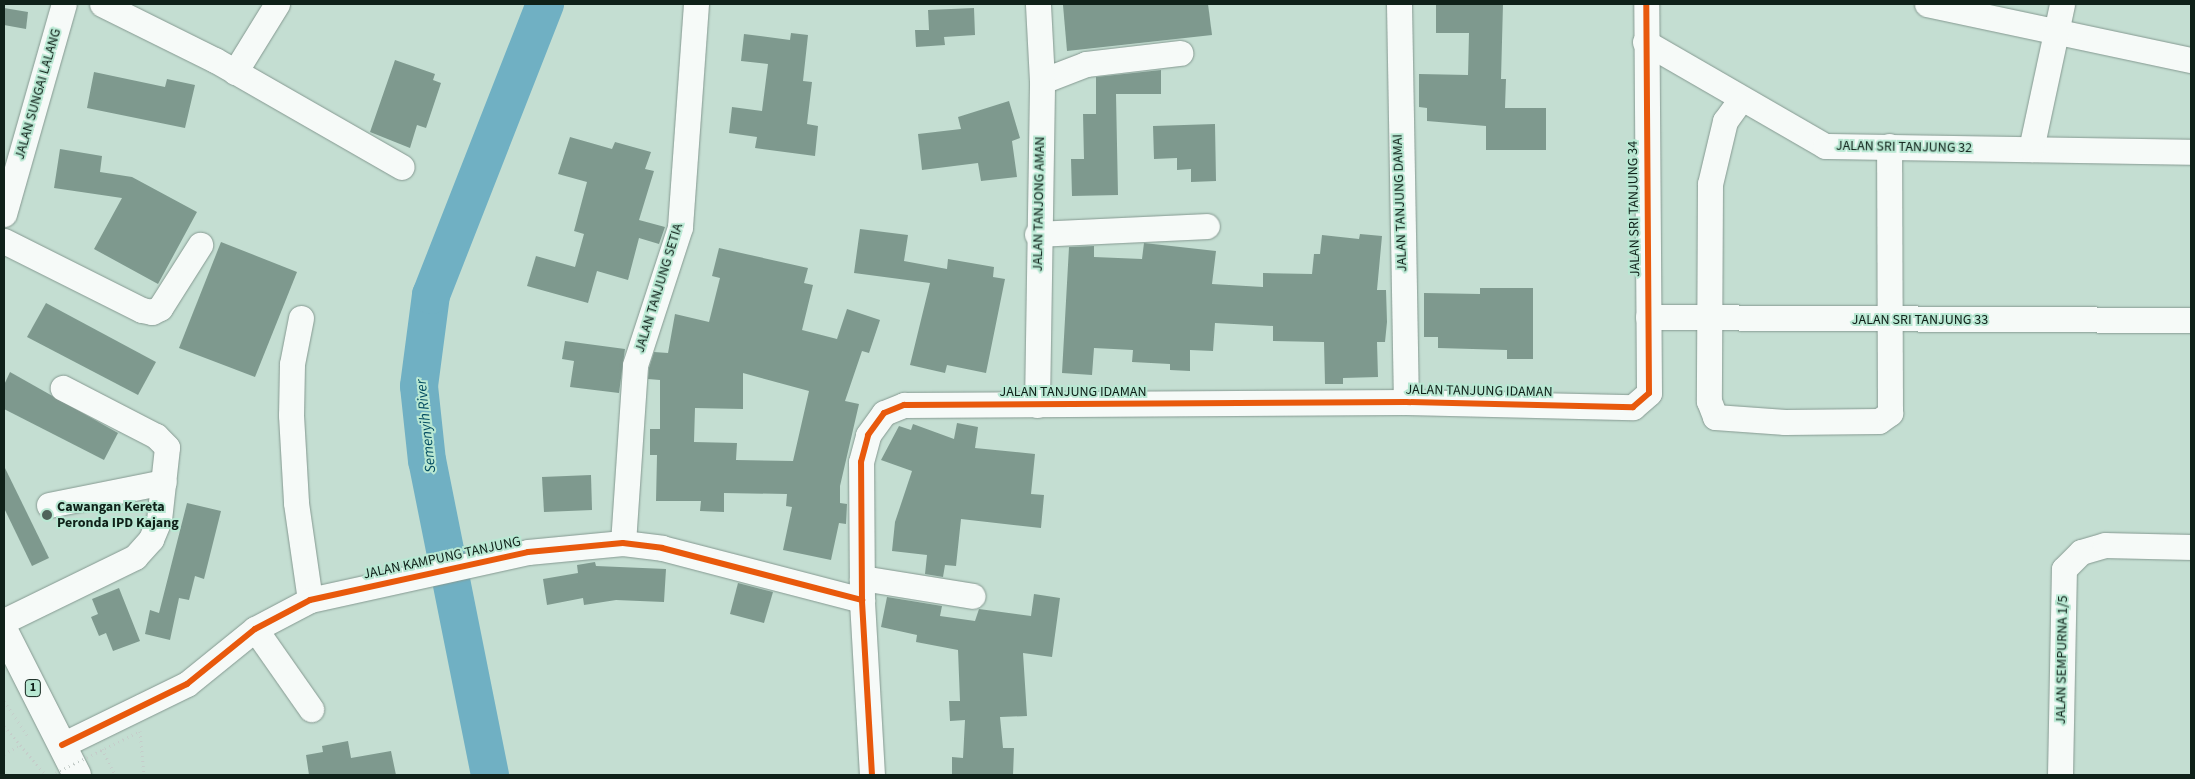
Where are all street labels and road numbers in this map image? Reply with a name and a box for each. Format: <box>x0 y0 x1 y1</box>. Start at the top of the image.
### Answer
street label: JALAN SUNGAI LALANG <box>11 27 65 161</box>
street label: JALAN TANJUNG DAMAI <box>1389 134 1411 272</box>
street label: JALAN TANJONG AMAN <box>1029 136 1049 272</box>
street label: JALAN SRI TANJUNG 32 <box>1836 137 1972 157</box>
street label: JALAN SRI TANJUNG 34 <box>1624 141 1644 277</box>
street label: JALAN TANJUNG SETIA <box>631 221 687 355</box>
street label: JALAN SRI TANJUNG 33 <box>1852 312 1988 328</box>
street label: JALAN TANJUNG IDAMAN <box>1405 381 1553 401</box>
street label: JALAN TANJUNG IDAMAN <box>999 384 1147 400</box>
street label: JALAN KAMPUNG TANJUNG <box>362 533 522 583</box>
street label: JALAN SEMPURNA 1/5 <box>2052 595 2072 725</box>
road number: 1 <box>24 678 42 698</box>

